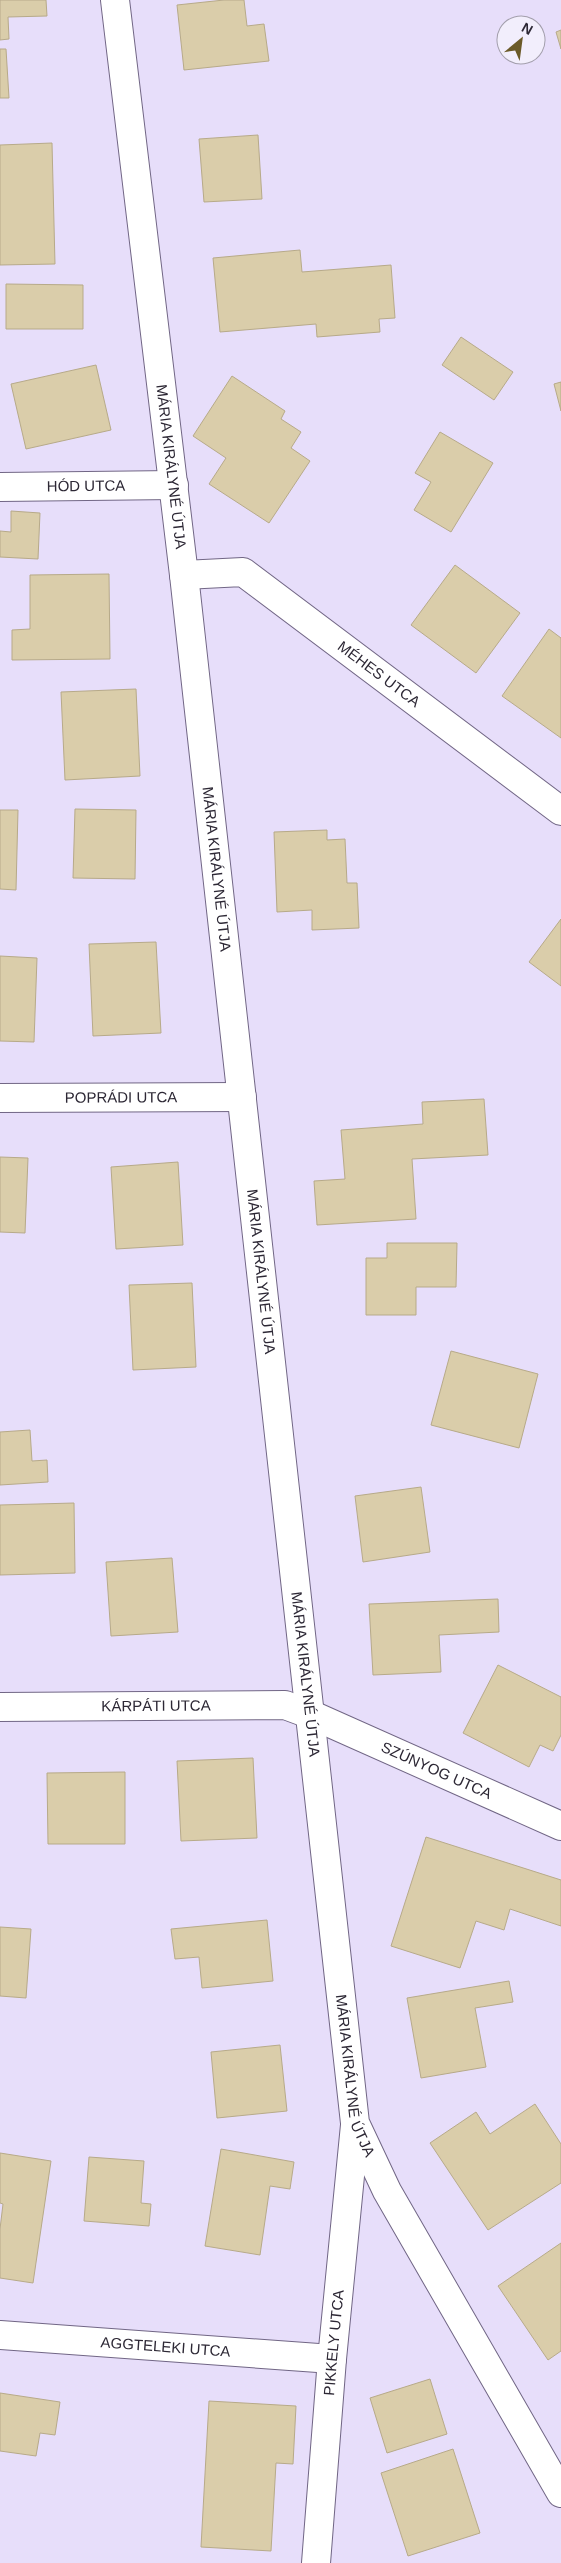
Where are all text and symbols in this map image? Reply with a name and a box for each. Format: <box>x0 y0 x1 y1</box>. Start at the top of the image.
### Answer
north arrow <box>496 15 546 65</box>
text: N <box>519 19 536 38</box>
street label: MÁRIA KIRÁLYNÉ ÚTJA <box>153 383 190 550</box>
street label: HÓD UTCA <box>47 477 125 494</box>
street label: MÉHES UTCA <box>335 637 424 710</box>
street label: MÁRIA KIRÁLYNÉ ÚTJA <box>199 786 235 952</box>
street label: POPRÁDI UTCA <box>65 1088 177 1106</box>
street label: MÁRIA KIRÁLYNÉ ÚTJA <box>244 1188 279 1355</box>
street label: MÁRIA KIRÁLYNÉ ÚTJA <box>288 1591 323 1757</box>
street label: KÁRPÁTI UTCA <box>101 1697 211 1714</box>
street label: SZÚNYOG UTCA <box>379 1738 495 1802</box>
street label: MÁRIA KIRÁLYNÉ ÚTJA <box>333 1993 379 2159</box>
street label: PIKKELY UTCA <box>320 2289 347 2396</box>
street label: AGGTELEKI UTCA <box>100 2333 231 2360</box>

